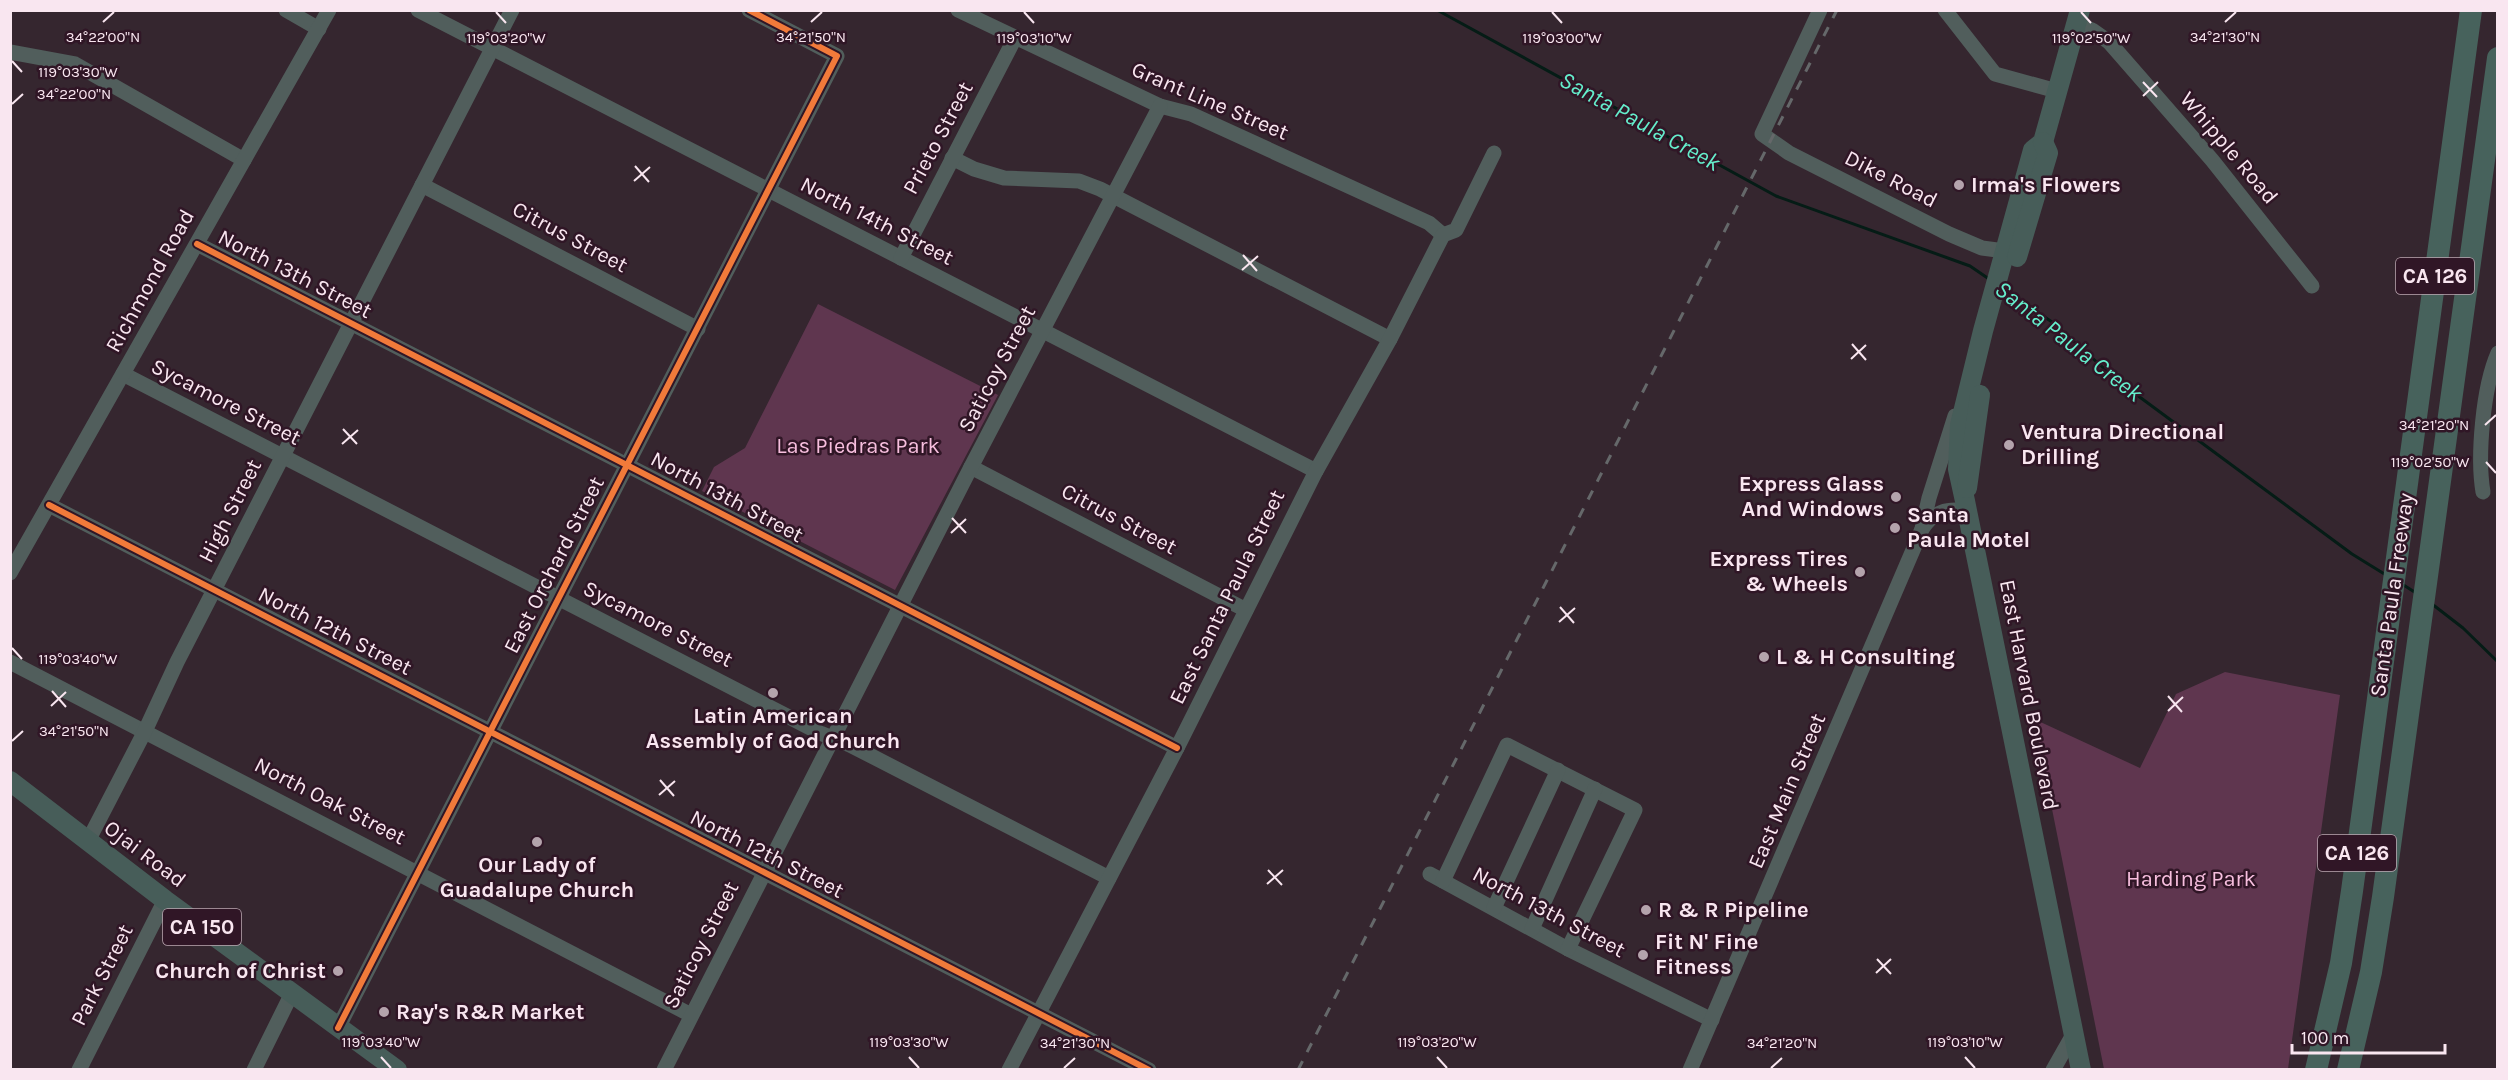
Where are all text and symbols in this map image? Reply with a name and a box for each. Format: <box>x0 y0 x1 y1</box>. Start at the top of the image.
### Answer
text: 34°22'00"N <box>66 28 140 46</box>
text: 34°21'50"N <box>776 28 846 46</box>
text: 34°21'30"N <box>2190 28 2260 46</box>
text: 119°03'20"W <box>466 29 546 47</box>
text: 119°03'10"W <box>996 29 1072 47</box>
text: 119°03'00"W <box>1522 29 1602 47</box>
text: 119°02'50"W <box>2052 29 2131 47</box>
street label: Grant Line Street <box>1128 56 1292 146</box>
text: 119°03'30"W <box>38 63 118 81</box>
water label: Santa Paula Creek <box>1555 65 1726 177</box>
street label: Prieto Street <box>897 77 979 199</box>
text: 34°22'00"N <box>37 85 111 103</box>
street label: Whipple Road <box>2175 87 2283 209</box>
street label: Dike Road <box>1840 145 1942 213</box>
street label: North 14th Street <box>796 171 958 271</box>
place label: Irma's Flowers <box>1971 172 2121 198</box>
marker: Irma's Flowers <box>1952 178 1966 192</box>
street label: Citrus Street <box>508 196 632 278</box>
street label: Richmond Road <box>100 205 200 357</box>
street label: North 13th Street <box>214 224 376 324</box>
road number: CA 126 <box>2396 258 2474 294</box>
water label: Santa Paula Creek <box>1990 275 2149 408</box>
street label: Saticoy Street <box>953 301 1041 437</box>
street label: Sycamore Street <box>147 353 305 451</box>
text: 34°21'20"N <box>2399 416 2469 434</box>
place label: Ventura Directional Drilling <box>2021 419 2224 470</box>
park label: Las Piedras Park <box>776 433 940 459</box>
marker: Ventura Directional Drilling <box>2002 438 2016 452</box>
street label: North 13th Street <box>646 446 808 548</box>
text: 119°02'50"W <box>2391 453 2470 471</box>
street label: High Street <box>193 455 267 567</box>
place label: Express Glass And Windows <box>1739 471 1884 522</box>
street label: East Orchard Street <box>498 472 610 658</box>
street label: Citrus Street <box>1057 478 1181 560</box>
street label: East Santa Paula Street <box>1164 486 1290 708</box>
marker: Express Glass And Windows <box>1889 490 1903 504</box>
street label: Santa Paula Freeway <box>2365 491 2419 699</box>
place label: Santa Paula Motel <box>1907 502 2030 553</box>
marker: Santa Paula Motel <box>1888 521 1902 535</box>
place label: Express Tires & Wheels <box>1710 546 1848 597</box>
marker: Express Tires & Wheels <box>1853 565 1867 579</box>
street label: Sycamore Street <box>579 575 737 673</box>
street label: East Harvard Boulevard <box>1994 578 2064 812</box>
street label: North 12th Street <box>254 581 416 681</box>
place label: L & H Consulting <box>1776 644 1955 670</box>
text: 119°03'40"W <box>39 650 118 668</box>
marker: L & H Consulting <box>1757 650 1771 664</box>
marker: Latin American Assembly of God Church <box>766 686 780 700</box>
place label: Latin American Assembly of God Church <box>646 703 900 754</box>
street label: East Main Street <box>1743 710 1831 872</box>
text: 34°21'50"N <box>39 722 109 740</box>
street label: North Oak Street <box>250 752 410 850</box>
street label: North 12th Street <box>686 804 848 904</box>
street label: Ojai Road <box>99 815 191 893</box>
marker: Our Lady of Guadalupe Church <box>530 835 544 849</box>
road number: CA 126 <box>2318 835 2396 871</box>
place label: Our Lady of Guadalupe Church <box>440 852 634 903</box>
street label: North 13th Street <box>1468 861 1630 963</box>
park label: Harding Park <box>2126 866 2256 892</box>
street label: Saticoy Street <box>658 877 744 1013</box>
place label: R & R Pipeline <box>1658 897 1809 923</box>
marker: R & R Pipeline <box>1639 903 1653 917</box>
road number: CA 150 <box>163 909 241 945</box>
street label: Park Street <box>65 920 139 1030</box>
place label: Fit N' Fine Fitness <box>1655 929 1758 980</box>
marker: Fit N' Fine Fitness <box>1636 948 1650 962</box>
place label: Church of Christ <box>155 958 326 984</box>
marker: Church of Christ <box>331 964 345 978</box>
place label: Ray's R&R Market <box>396 999 585 1025</box>
marker: Ray's R&R Market <box>377 1005 391 1019</box>
scale bar <box>2292 1017 2445 1055</box>
text: 100 m <box>2301 1027 2349 1049</box>
text: 119°03'40"W <box>342 1033 421 1051</box>
text: 119°03'30"W <box>869 1033 949 1051</box>
text: 119°03'20"W <box>1397 1033 1477 1051</box>
text: 119°03'10"W <box>1927 1033 2003 1051</box>
text: 34°21'30"N <box>1040 1034 1110 1052</box>
text: 34°21'20"N <box>1747 1034 1817 1052</box>

